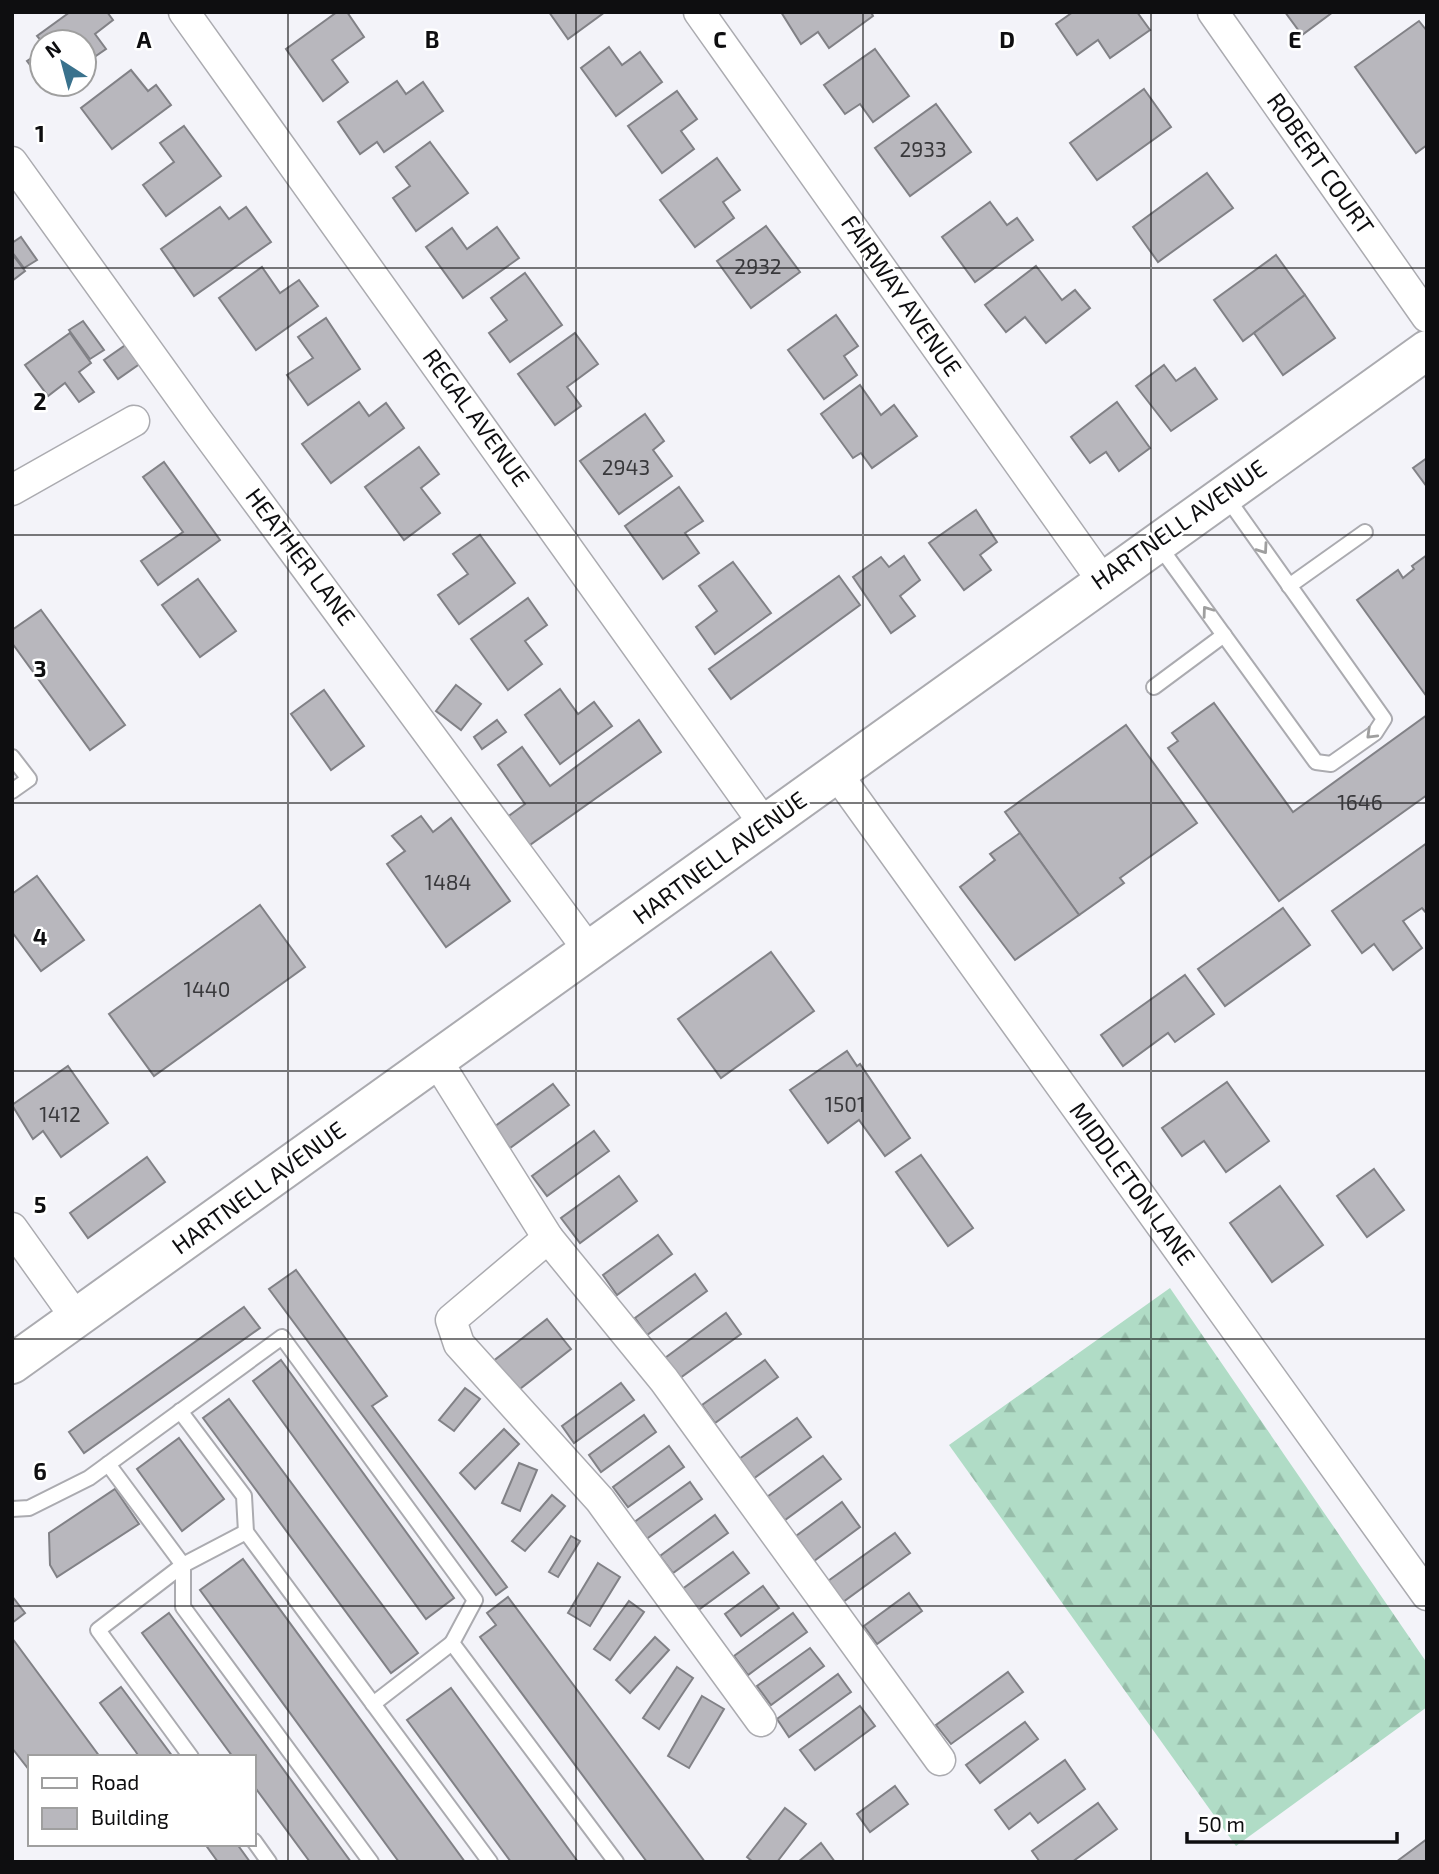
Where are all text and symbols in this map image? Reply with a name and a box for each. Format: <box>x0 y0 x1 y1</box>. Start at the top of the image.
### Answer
text: A <box>136 25 152 53</box>
text: B <box>425 25 439 53</box>
text: C <box>713 25 727 53</box>
text: D <box>999 25 1015 53</box>
text: E <box>1288 25 1302 53</box>
north arrow <box>28 28 98 98</box>
text: N <box>40 36 65 62</box>
street label: ROBERT COURT <box>1262 87 1381 240</box>
text: 1 <box>35 119 45 147</box>
house number: 2933 <box>899 136 947 161</box>
street label: FAIRWAY AVENUE <box>836 209 969 381</box>
house number: 2932 <box>734 253 782 278</box>
street label: REGAL AVENUE <box>418 343 537 492</box>
text: 2 <box>33 387 47 415</box>
street label: HARTNELL AVENUE <box>1085 452 1271 595</box>
house number: 2943 <box>602 454 650 479</box>
street label: HEATHER LANE <box>240 482 362 630</box>
one-way arrow <box>1255 541 1267 554</box>
one-way arrow <box>1203 606 1215 619</box>
text: 3 <box>33 654 47 682</box>
one-way arrow <box>1366 725 1379 738</box>
street label: HARTNELL AVENUE <box>627 784 811 929</box>
house number: 1646 <box>1337 789 1383 814</box>
house number: 1484 <box>425 869 471 894</box>
text: 4 <box>33 922 47 950</box>
house number: 1440 <box>184 976 230 1001</box>
house number: 1501 <box>825 1091 865 1116</box>
street label: MIDDLETON LANE <box>1064 1096 1202 1270</box>
house number: 1412 <box>39 1101 81 1126</box>
street label: HARTNELL AVENUE <box>166 1114 350 1259</box>
text: 5 <box>34 1190 46 1218</box>
text: 6 <box>33 1457 47 1485</box>
legend <box>28 1755 256 1846</box>
text: Road <box>91 1769 139 1794</box>
scale bar <box>1187 1800 1397 1844</box>
text: Building <box>91 1804 169 1829</box>
text: 50 m <box>1198 1811 1245 1836</box>

